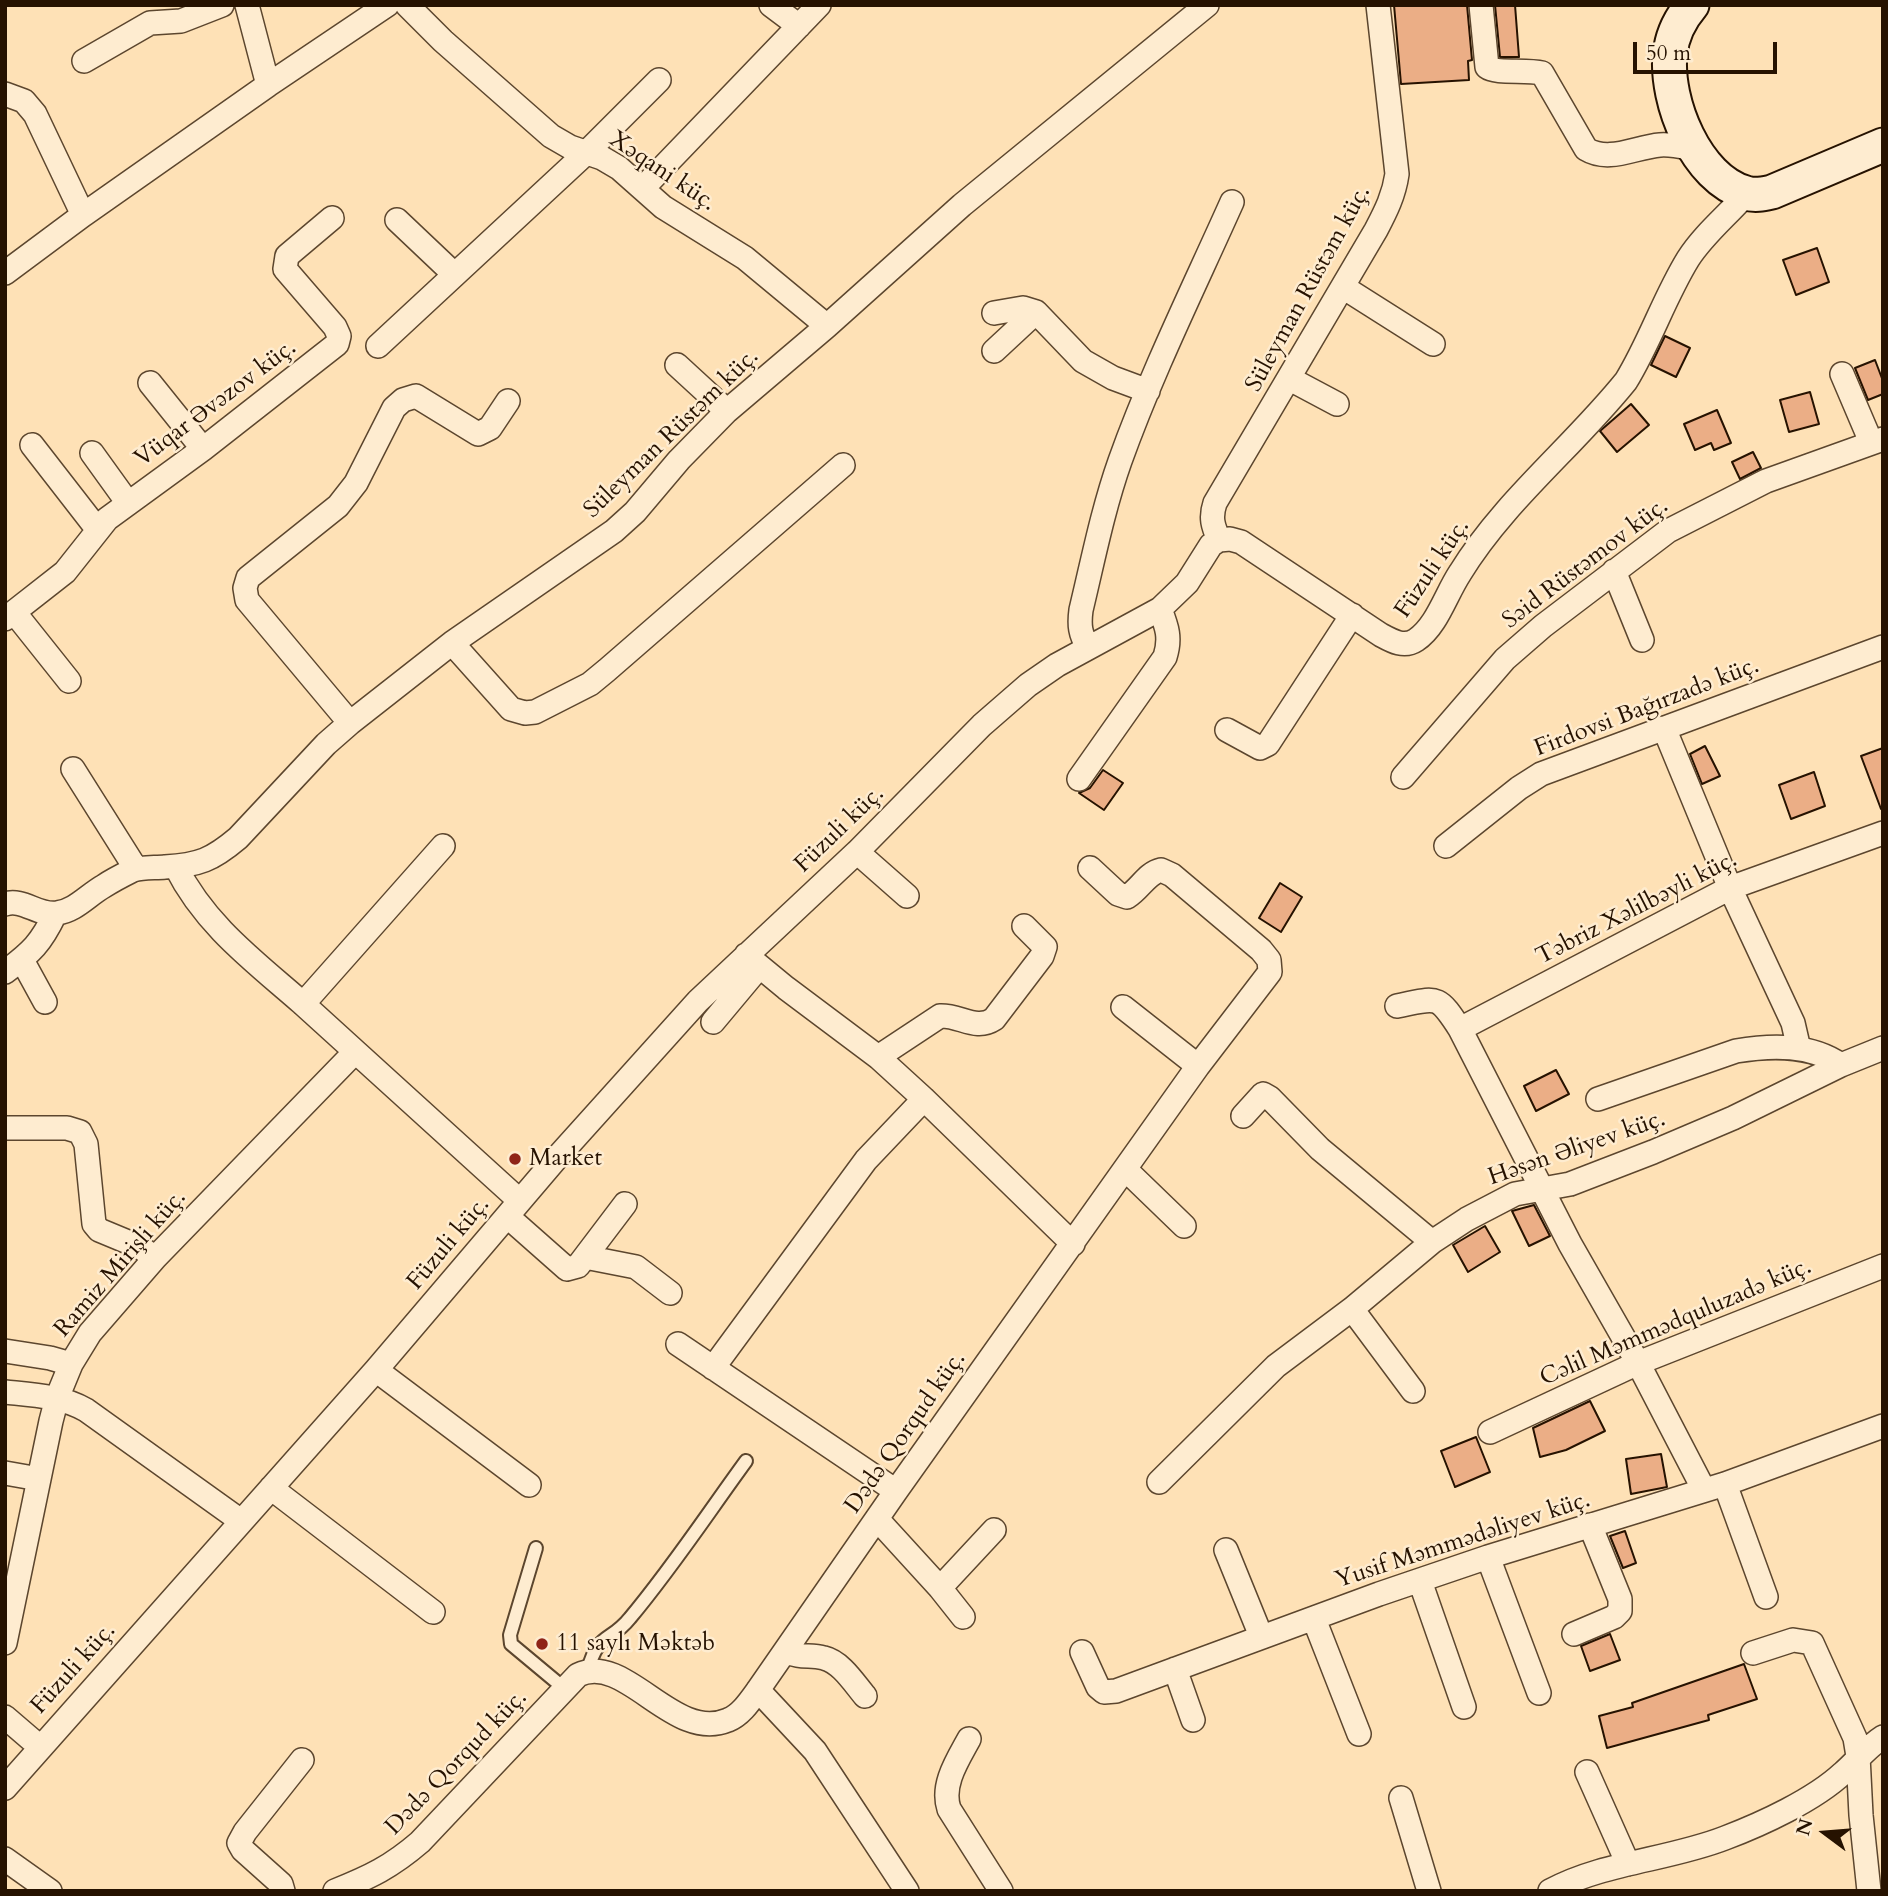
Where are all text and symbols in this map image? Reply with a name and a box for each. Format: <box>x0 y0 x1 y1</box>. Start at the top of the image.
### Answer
scale bar <box>1636 28 1780 72</box>
text: 50 m <box>1646 39 1691 68</box>
street label: Xəqani küç. <box>603 126 721 218</box>
street label: Süleyman Rüstəm küç. <box>1240 181 1378 397</box>
street label: Vüqar Əvəzov küç. <box>130 334 302 474</box>
street label: Süleyman Rüstəm küç. <box>579 343 765 525</box>
street label: Səid Rüstəmov küç. <box>1497 492 1675 636</box>
street label: Füzuli küç. <box>1389 514 1477 624</box>
street label: Firdovsi Bağırzadə küç. <box>1531 652 1763 764</box>
street label: Füzuli küç. <box>789 780 891 880</box>
street label: Təbriz Xəlilbəyli küç. <box>1532 846 1742 972</box>
street label: Həsən Əliyev küç. <box>1485 1105 1669 1193</box>
place label: Market <box>529 1145 602 1173</box>
marker: Market <box>507 1151 523 1167</box>
street label: Ramiz Mirişli küç. <box>49 1184 193 1344</box>
street label: Füzuli küç. <box>402 1191 496 1297</box>
street label: Cəlil Məmmədquluzadə küç. <box>1536 1253 1816 1393</box>
street label: Dədə Qorqud küç. <box>839 1346 973 1520</box>
street label: Yusif Məmmədəliyev küç. <box>1332 1486 1594 1596</box>
street label: Füzuli küç. <box>25 1617 123 1721</box>
place label: 11 saylı Məktəb <box>556 1630 715 1658</box>
marker: 11 saylı Məktəb <box>534 1636 550 1652</box>
street label: Dədə Qorqud küç. <box>380 1684 534 1842</box>
north arrow <box>1790 1798 1860 1868</box>
text: N <box>1790 1816 1820 1839</box>

